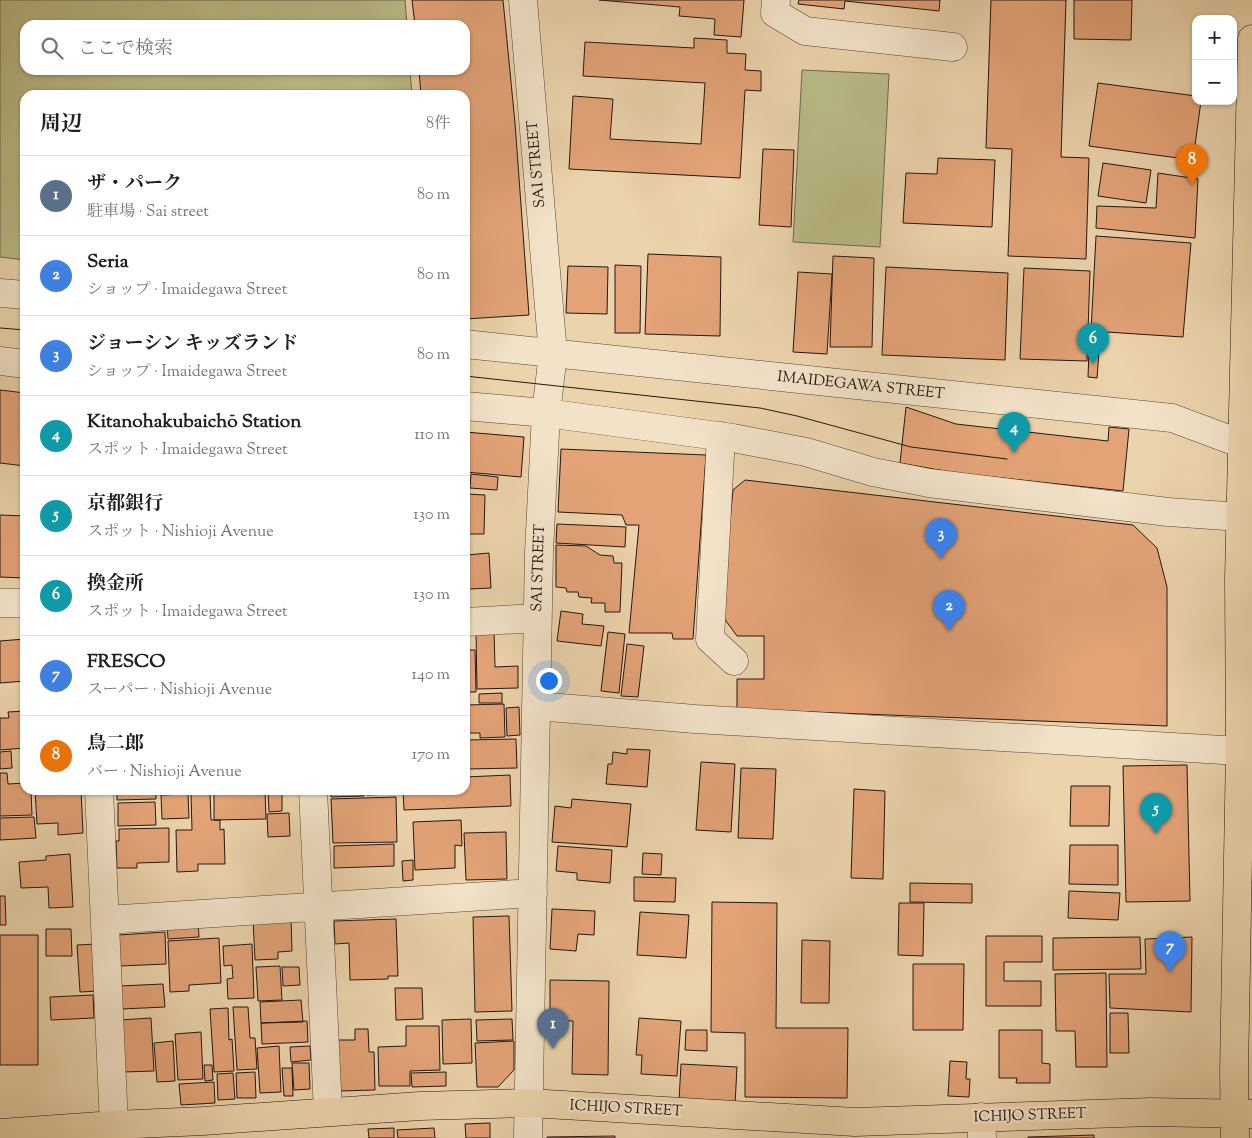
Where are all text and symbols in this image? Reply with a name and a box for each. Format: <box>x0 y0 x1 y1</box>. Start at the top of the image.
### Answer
map controls <box>1192 15 1237 105</box>
button: + <box>1192 15 1237 60</box>
search box <box>20 20 470 75</box>
icon: search <box>38 34 66 62</box>
text: ここで検索 <box>78 36 173 63</box>
button: − <box>1192 60 1237 105</box>
text: 周辺 <box>40 110 82 140</box>
text: 8件 <box>426 113 450 136</box>
street label: SAI STREET <box>523 119 551 209</box>
pin: 8 <box>1176 144 1208 185</box>
text: ザ・パーク <box>87 171 182 198</box>
text: 1 <box>53 184 59 207</box>
text: 80 m <box>417 184 450 207</box>
text: 駐車場 · Sai street <box>87 201 209 224</box>
text: Seria <box>87 249 128 276</box>
text: 2 <box>52 264 60 287</box>
text: 80 m <box>417 264 450 287</box>
text: ショップ · Imaidegawa Street <box>87 279 287 302</box>
pin: 6 <box>1077 323 1109 364</box>
text: ジョーシン キッズランド <box>87 331 298 358</box>
text: 3 <box>53 344 59 367</box>
text: 80 m <box>417 344 450 367</box>
text: ショップ · Imaidegawa Street <box>87 361 287 384</box>
street label: IMAIDEGAWA STREET <box>776 367 946 405</box>
text: Kitanohakubaichō Station <box>87 409 301 436</box>
pin: 4 <box>998 412 1030 453</box>
text: 4 <box>52 424 60 447</box>
text: 110 m <box>414 424 450 447</box>
text: スポット · Imaidegawa Street <box>87 439 288 462</box>
text: 京都銀行 <box>87 491 163 518</box>
text: 5 <box>53 504 59 527</box>
text: 130 m <box>413 504 450 527</box>
pin: 3 <box>925 518 957 559</box>
text: スポット · Nishioji Avenue <box>87 521 274 544</box>
street label: SAI STREET <box>527 523 551 612</box>
text: 換金所 <box>87 571 144 598</box>
text: 6 <box>52 584 60 607</box>
text: 130 m <box>413 584 450 607</box>
pin: 2 <box>933 590 965 631</box>
text: スポット · Imaidegawa Street <box>87 601 288 624</box>
text: FRESCO <box>87 649 166 676</box>
text: 7 <box>52 664 60 687</box>
text: 140 m <box>412 664 450 687</box>
your location <box>536 668 562 694</box>
text: スーパー · Nishioji Avenue <box>87 679 272 702</box>
text: 鳥二郎 <box>87 731 144 758</box>
text: 8 <box>52 744 60 767</box>
text: 170 m <box>412 744 450 767</box>
text: バー · Nishioji Avenue <box>87 761 242 784</box>
pin: 5 <box>1140 793 1172 834</box>
pin: 7 <box>1154 931 1186 972</box>
pin: 1 <box>537 1008 569 1049</box>
street label: ICHIJO STREET <box>569 1096 683 1122</box>
street label: ICHIJO STREET <box>973 1104 1087 1128</box>

